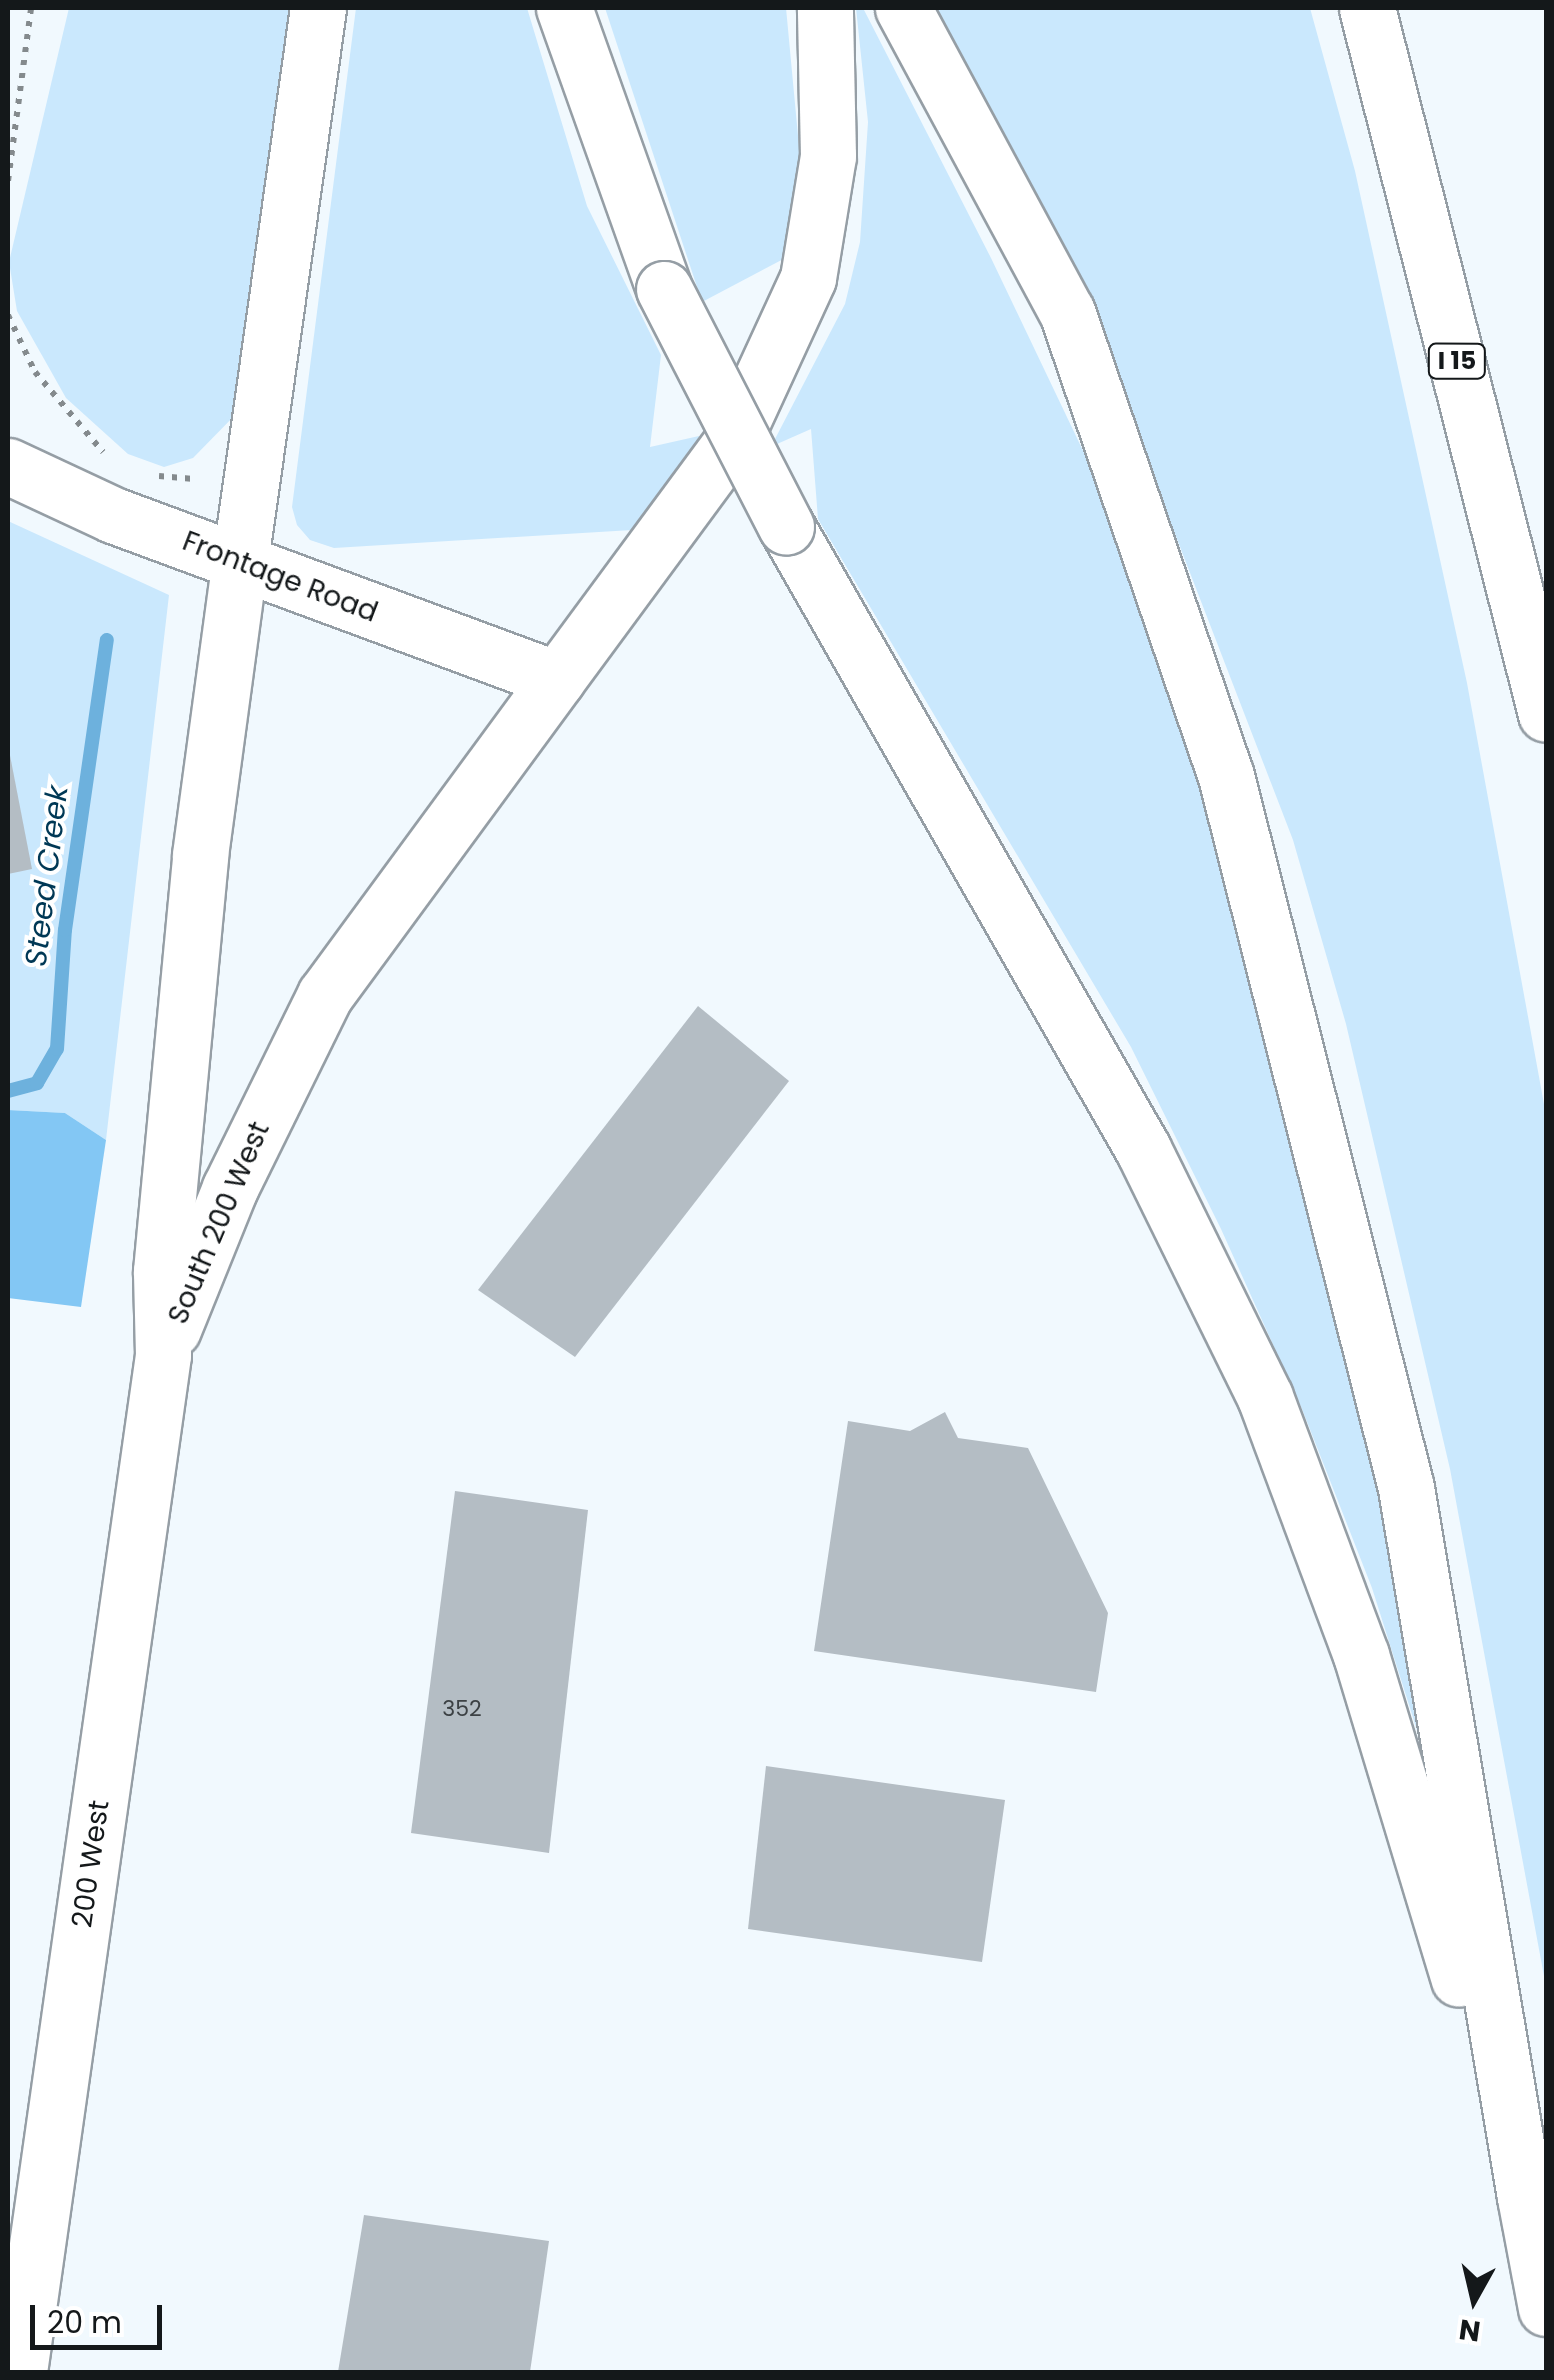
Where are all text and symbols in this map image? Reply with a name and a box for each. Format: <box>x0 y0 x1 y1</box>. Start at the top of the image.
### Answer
road number: I 15 <box>1427 341 1487 381</box>
street label: Frontage Road <box>178 524 382 630</box>
water label: Steed Creek <box>18 784 76 968</box>
street label: South 200 West <box>161 1117 277 1329</box>
house number: 352 <box>442 1696 482 1722</box>
street label: 200 West <box>65 1798 117 1930</box>
north arrow <box>1424 2250 1524 2350</box>
scale bar <box>35 2285 168 2347</box>
text: 20 m <box>47 2301 122 2344</box>
text: N <box>1457 2309 1483 2351</box>

